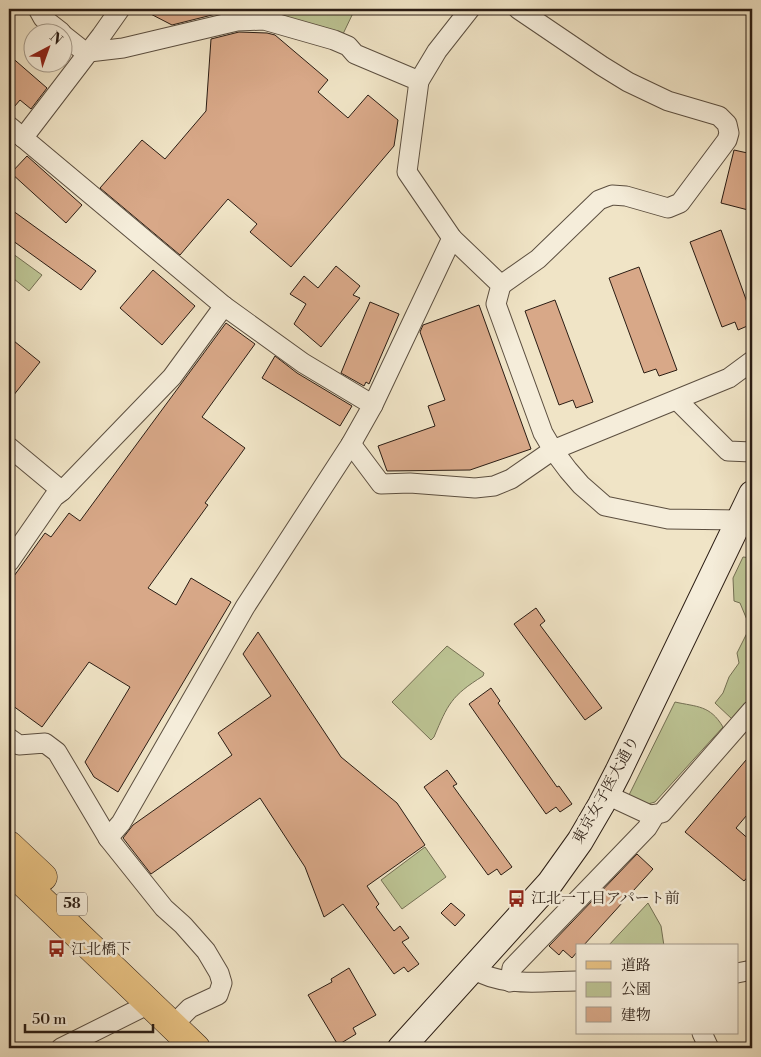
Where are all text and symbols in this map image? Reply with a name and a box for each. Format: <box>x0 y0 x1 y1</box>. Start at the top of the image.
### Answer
north arrow <box>22 22 72 72</box>
text: N <box>46 29 66 49</box>
street label: 東京女子医大通り <box>569 733 643 847</box>
bus stop icon: 江北一丁目アパート前 <box>507 888 527 908</box>
place label: 江北一丁目アパート前 <box>531 889 680 908</box>
road number: 58 <box>57 892 87 916</box>
bus stop icon: 江北橋下 <box>47 939 67 959</box>
place label: 江北橋下 <box>71 940 131 959</box>
legend <box>576 944 738 1034</box>
text: 道路 <box>621 956 651 975</box>
text: 公園 <box>621 980 651 999</box>
scale bar <box>25 1002 152 1034</box>
text: 建物 <box>621 1006 651 1025</box>
text: 50 m <box>32 1010 66 1029</box>

